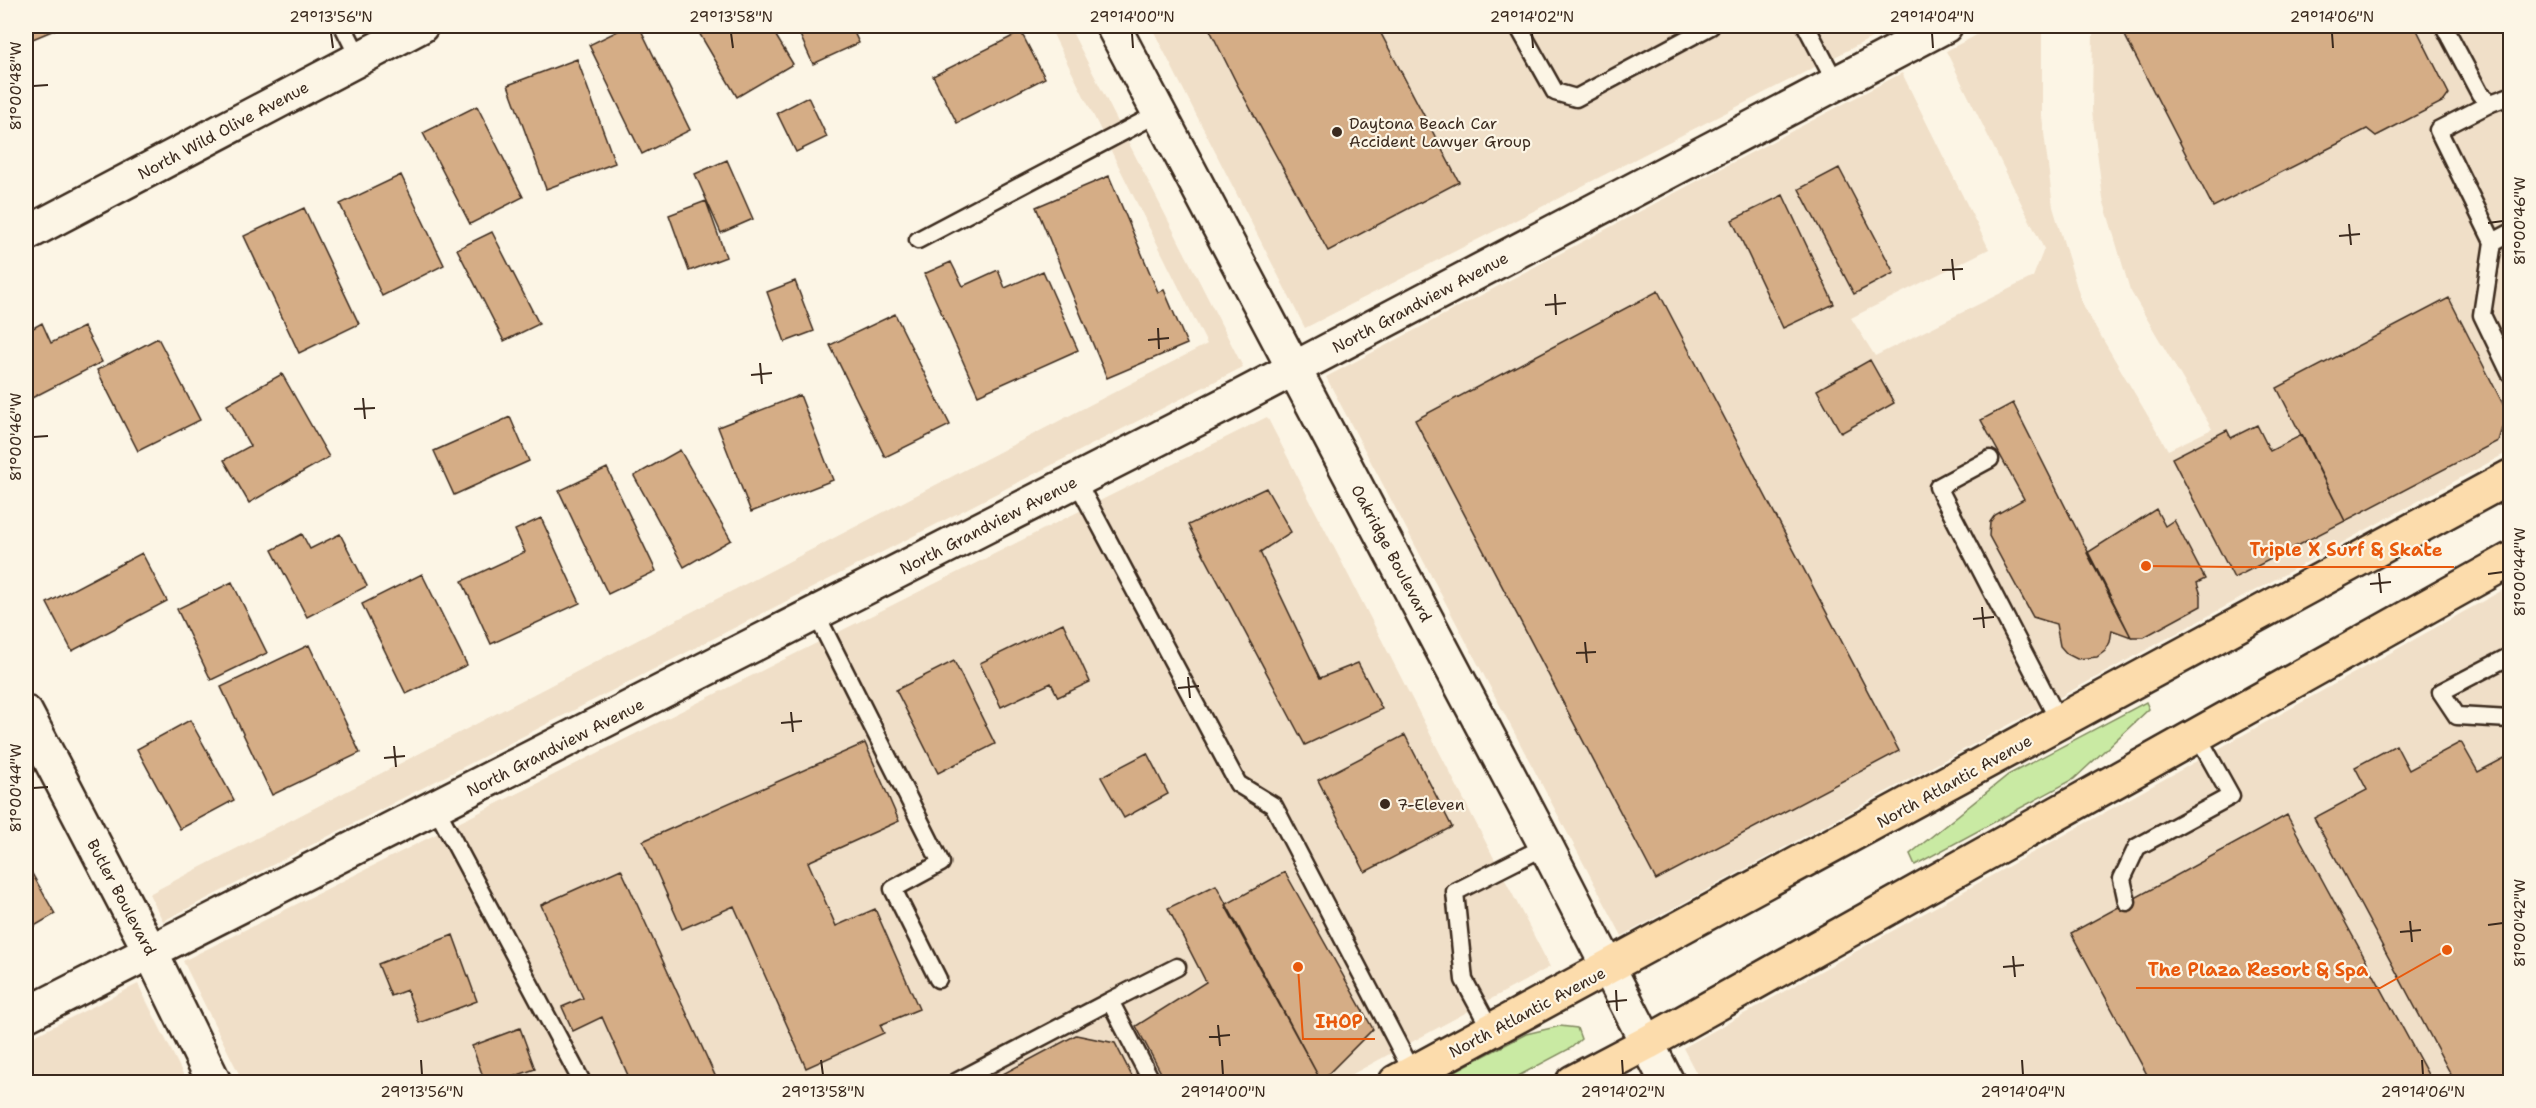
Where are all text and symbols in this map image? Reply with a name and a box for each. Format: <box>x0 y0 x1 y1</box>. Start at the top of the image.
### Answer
text: 29°13'56"N <box>289 7 373 27</box>
text: 29°13'58"N <box>689 7 773 27</box>
text: 29°14'00"N <box>1089 7 1175 27</box>
text: 29°14'02"N <box>1490 7 1574 27</box>
text: 29°14'04"N <box>1890 7 1974 27</box>
text: 29°14'06"N <box>2290 7 2374 27</box>
text: 81°00'48"W <box>6 41 26 131</box>
street label: North Wild Olive Avenue <box>134 76 312 185</box>
place label: Daytona Beach Car Accident Lawyer Group <box>1349 113 1531 152</box>
marker: Daytona Beach Car Accident Lawyer Group <box>1330 125 1344 139</box>
text: 81°00'46"W <box>2510 177 2530 265</box>
street label: North Grandview Avenue <box>1329 247 1512 358</box>
text: 81°00'46"W <box>6 393 26 481</box>
street label: North Grandview Avenue <box>896 472 1081 579</box>
street label: Oakridge Boulevard <box>1346 481 1437 626</box>
text: 81°00'44"W <box>2510 527 2530 617</box>
callout: Triple X Surf & Skate <box>2237 531 2454 567</box>
text: Triple X Surf & Skate <box>2249 538 2443 562</box>
street label: North Grandview Avenue <box>463 694 648 801</box>
street label: North Atlantic Avenue <box>1873 730 2036 833</box>
text: 81°00'44"W <box>6 743 26 833</box>
place label: 7-Eleven <box>1397 794 1465 815</box>
marker: 7-Eleven <box>1378 797 1392 811</box>
street label: Butler Boulevard <box>82 836 161 959</box>
text: 81°00'42"W <box>2510 879 2530 967</box>
callout: The Plaza Resort & Spa <box>2136 952 2380 988</box>
text: The Plaza Resort & Spa <box>2148 958 2369 982</box>
street label: North Atlantic Avenue <box>1445 962 1609 1063</box>
callout: IHOP <box>1303 1003 1375 1039</box>
text: IHOP <box>1315 1010 1363 1034</box>
text: 29°13'56"N <box>380 1082 464 1102</box>
text: 29°13'58"N <box>781 1082 865 1102</box>
text: 29°14'00"N <box>1180 1082 1266 1102</box>
text: 29°14'02"N <box>1581 1082 1665 1102</box>
text: 29°14'04"N <box>1981 1082 2065 1102</box>
text: 29°14'06"N <box>2381 1082 2465 1102</box>

